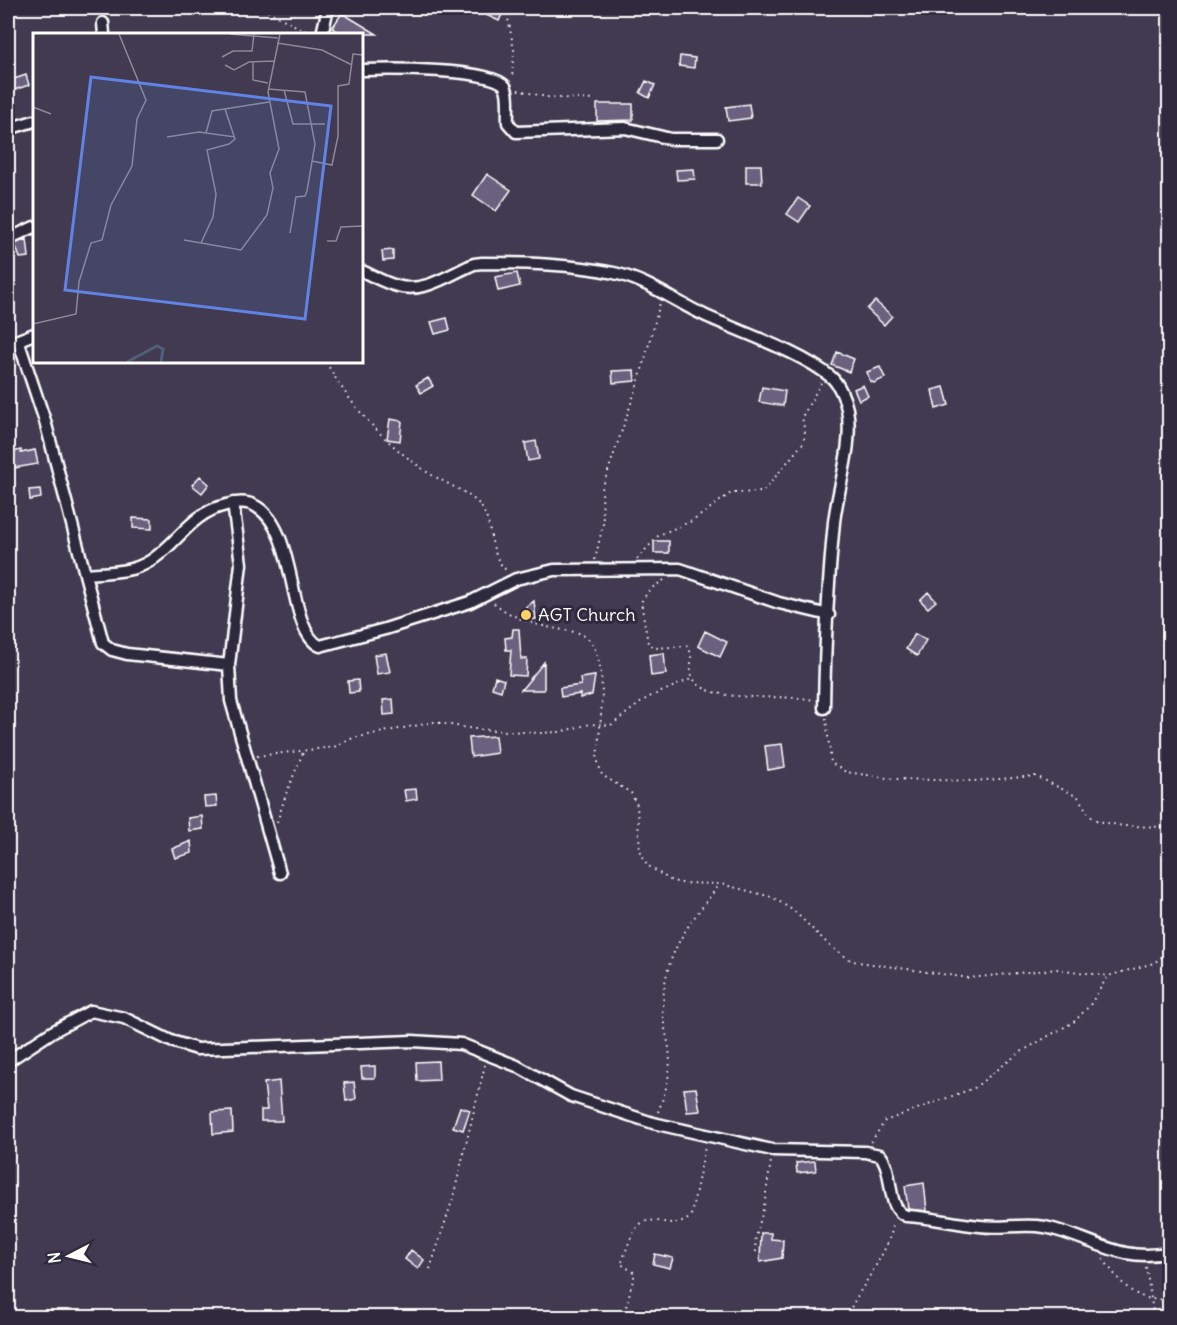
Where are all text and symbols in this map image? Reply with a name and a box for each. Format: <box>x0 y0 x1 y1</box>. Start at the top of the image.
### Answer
inset map <box>33 33 363 363</box>
place label: AGT Church <box>538 603 636 626</box>
marker: AGT Church <box>519 608 533 622</box>
north arrow <box>39 1226 99 1286</box>
text: N <box>44 1251 65 1265</box>

